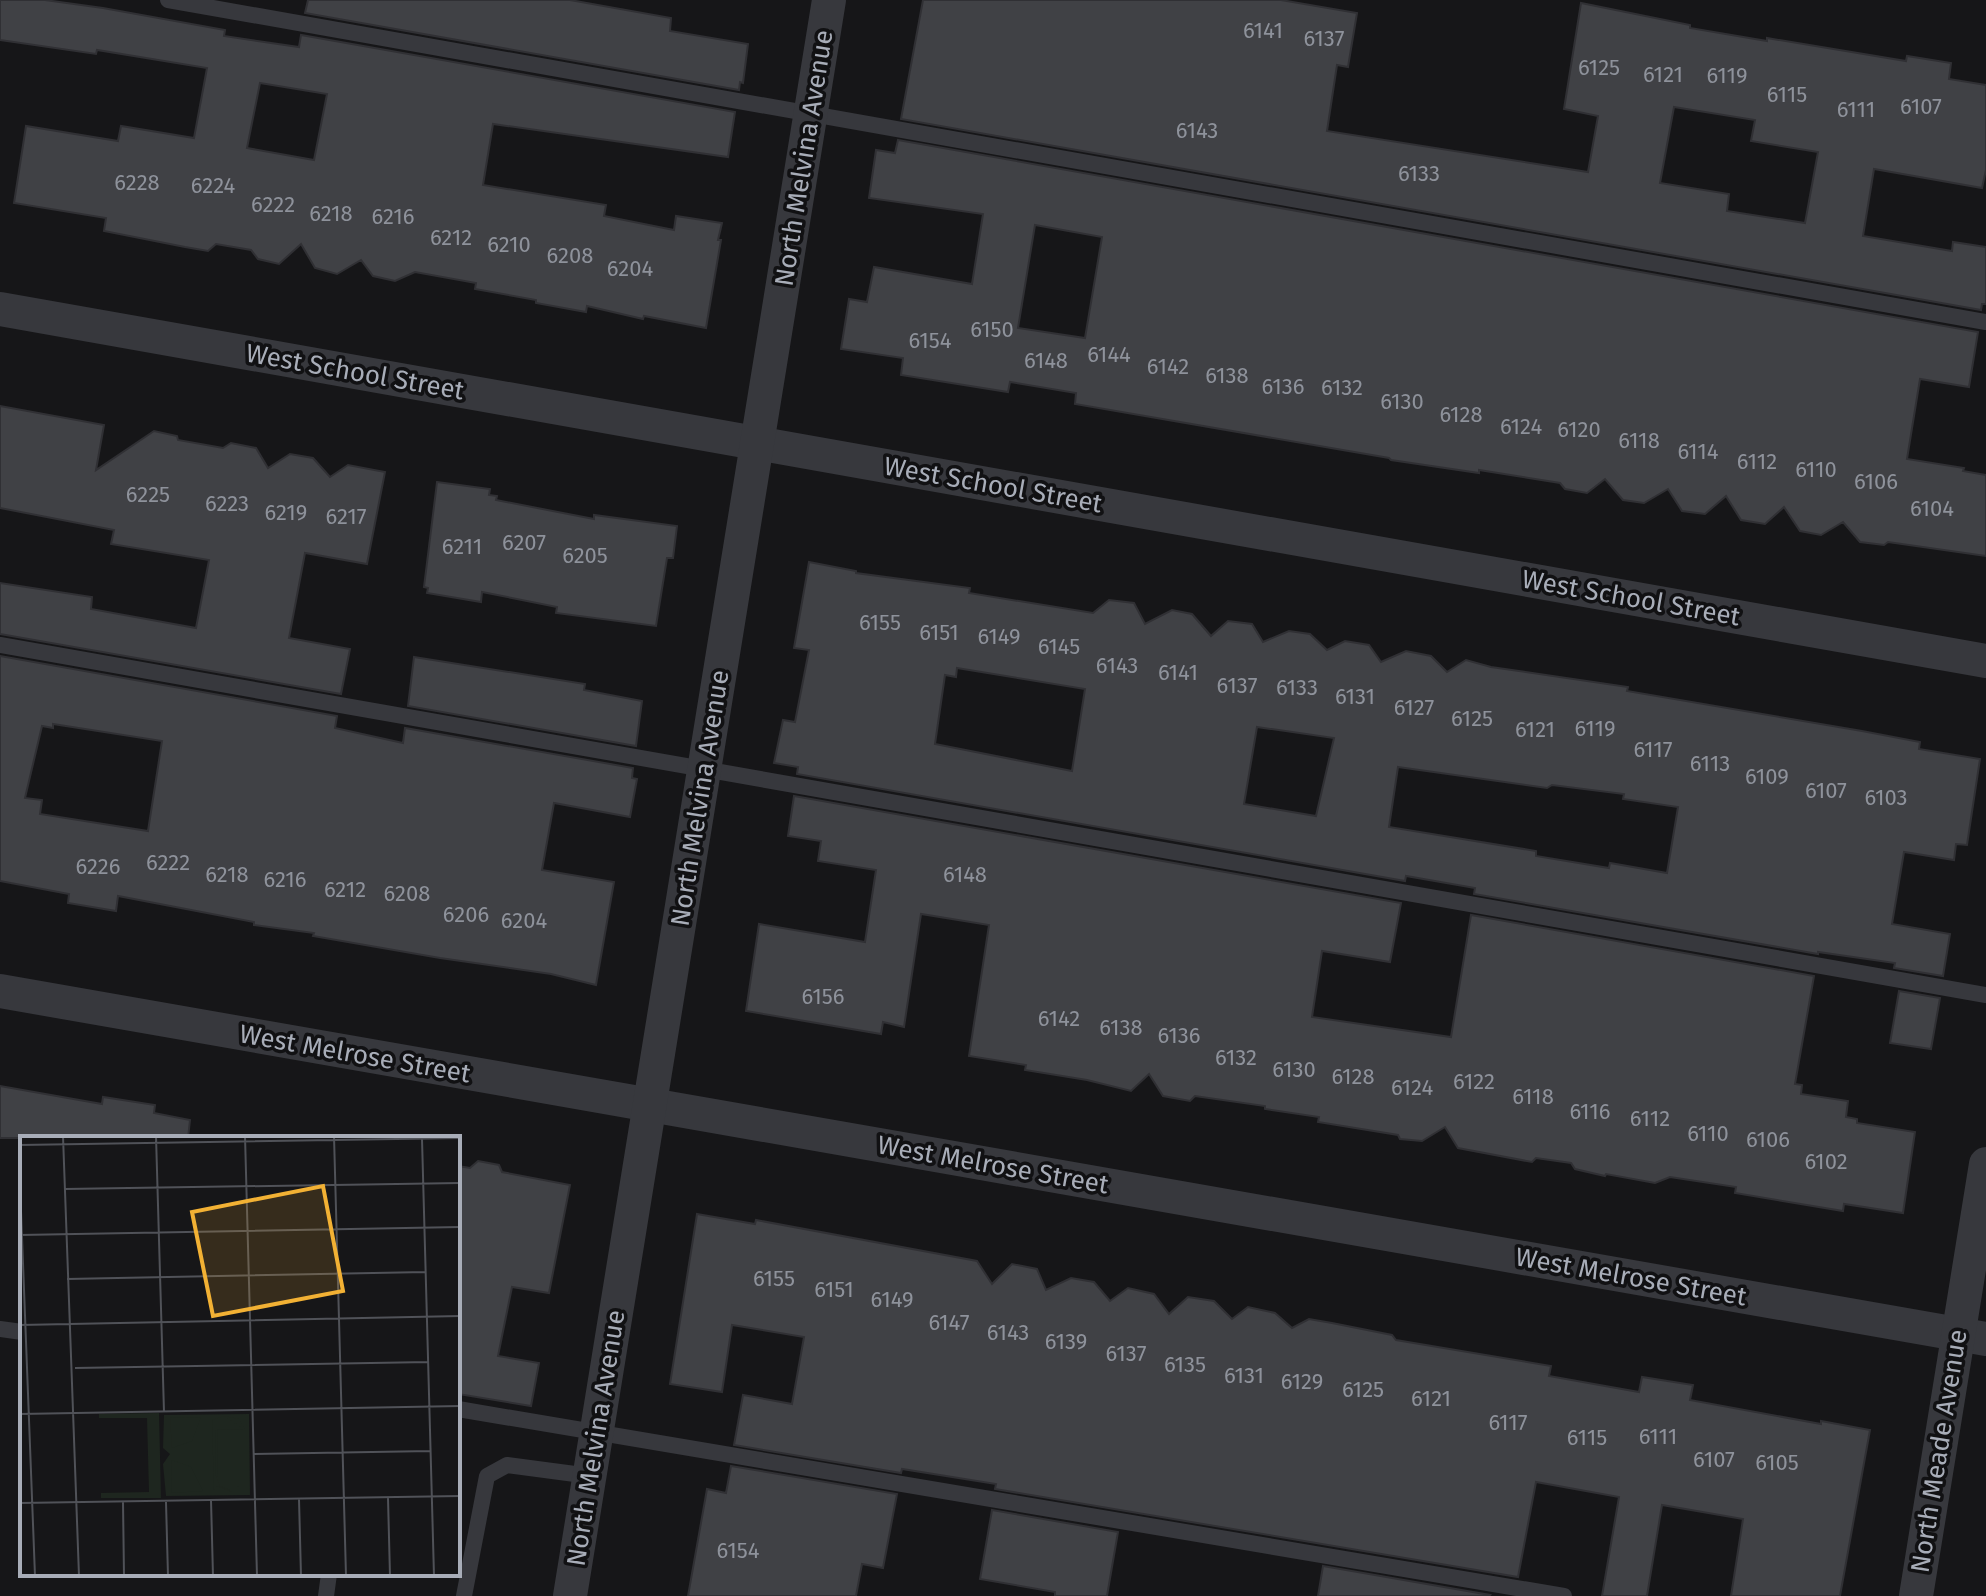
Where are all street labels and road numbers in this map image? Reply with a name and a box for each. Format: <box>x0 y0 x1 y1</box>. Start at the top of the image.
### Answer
street label: North Melvina Avenue <box>768 28 840 288</box>
street label: West School Street <box>243 338 467 407</box>
street label: West School Street <box>881 451 1105 520</box>
street label: West School Street <box>1519 564 1743 633</box>
street label: North Melvina Avenue <box>664 668 736 928</box>
street label: West Melrose Street <box>237 1018 474 1090</box>
street label: West Melrose Street <box>875 1129 1112 1201</box>
street label: West Melrose Street <box>1513 1241 1750 1313</box>
street label: North Melvina Avenue <box>560 1308 632 1568</box>
street label: North Meade Avenue <box>1904 1327 1974 1575</box>

